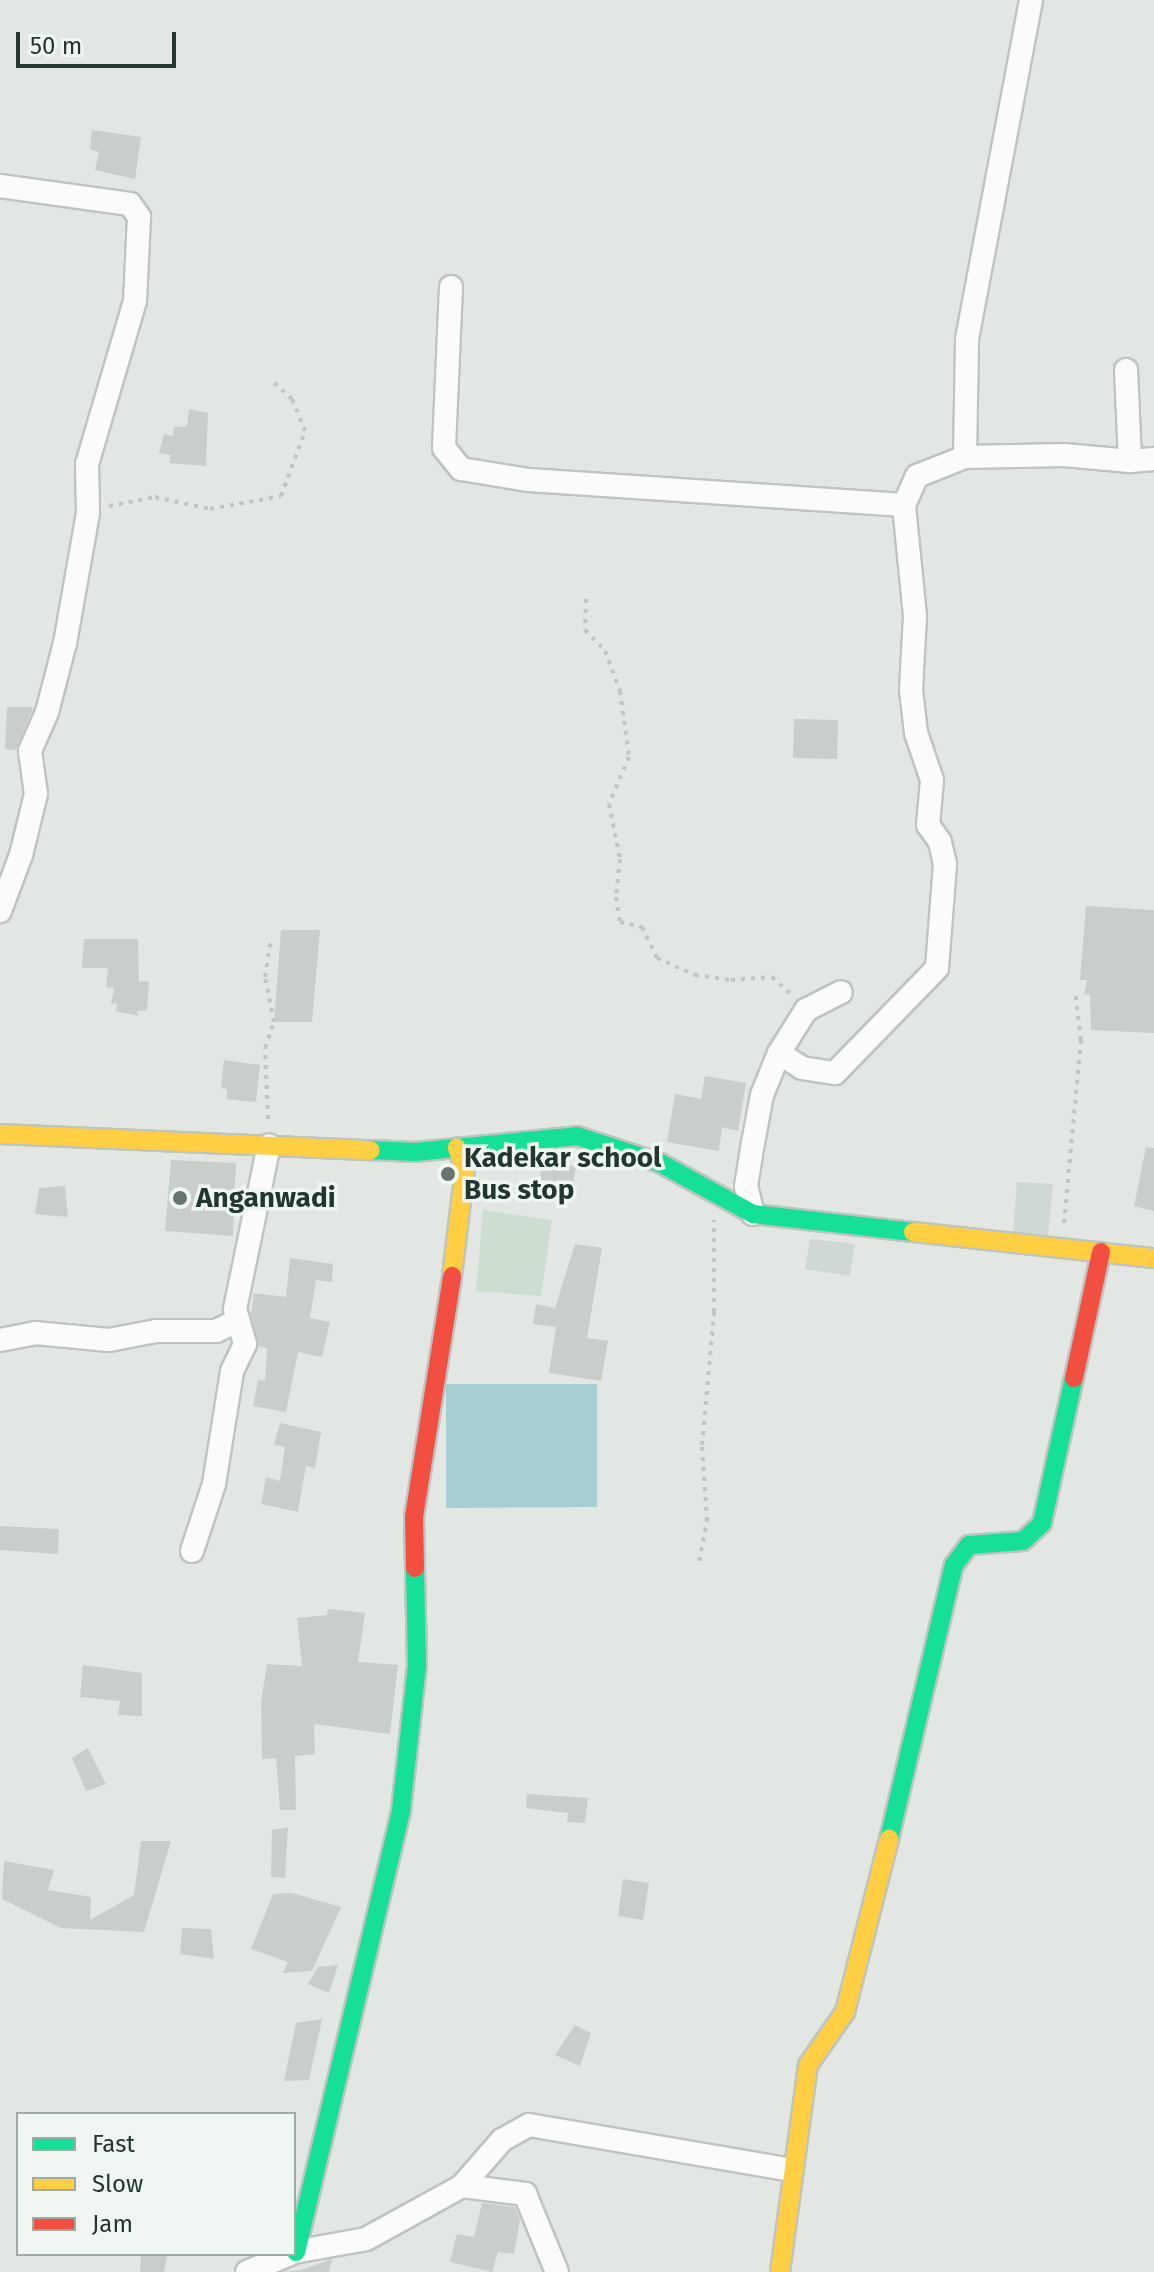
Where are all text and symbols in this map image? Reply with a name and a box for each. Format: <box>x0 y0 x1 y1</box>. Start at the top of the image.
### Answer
scale bar <box>20 16 180 66</box>
text: 50 m <box>30 32 82 60</box>
place label: Kadekar school Bus stop <box>464 1141 661 1207</box>
marker: Kadekar school Bus stop <box>439 1165 457 1183</box>
place label: Anganwadi <box>196 1181 336 1215</box>
marker: Anganwadi <box>171 1189 189 1207</box>
legend <box>16 2112 296 2256</box>
text: Fast <box>92 2130 135 2158</box>
text: Slow <box>92 2170 143 2198</box>
text: Jam <box>92 2210 133 2238</box>

